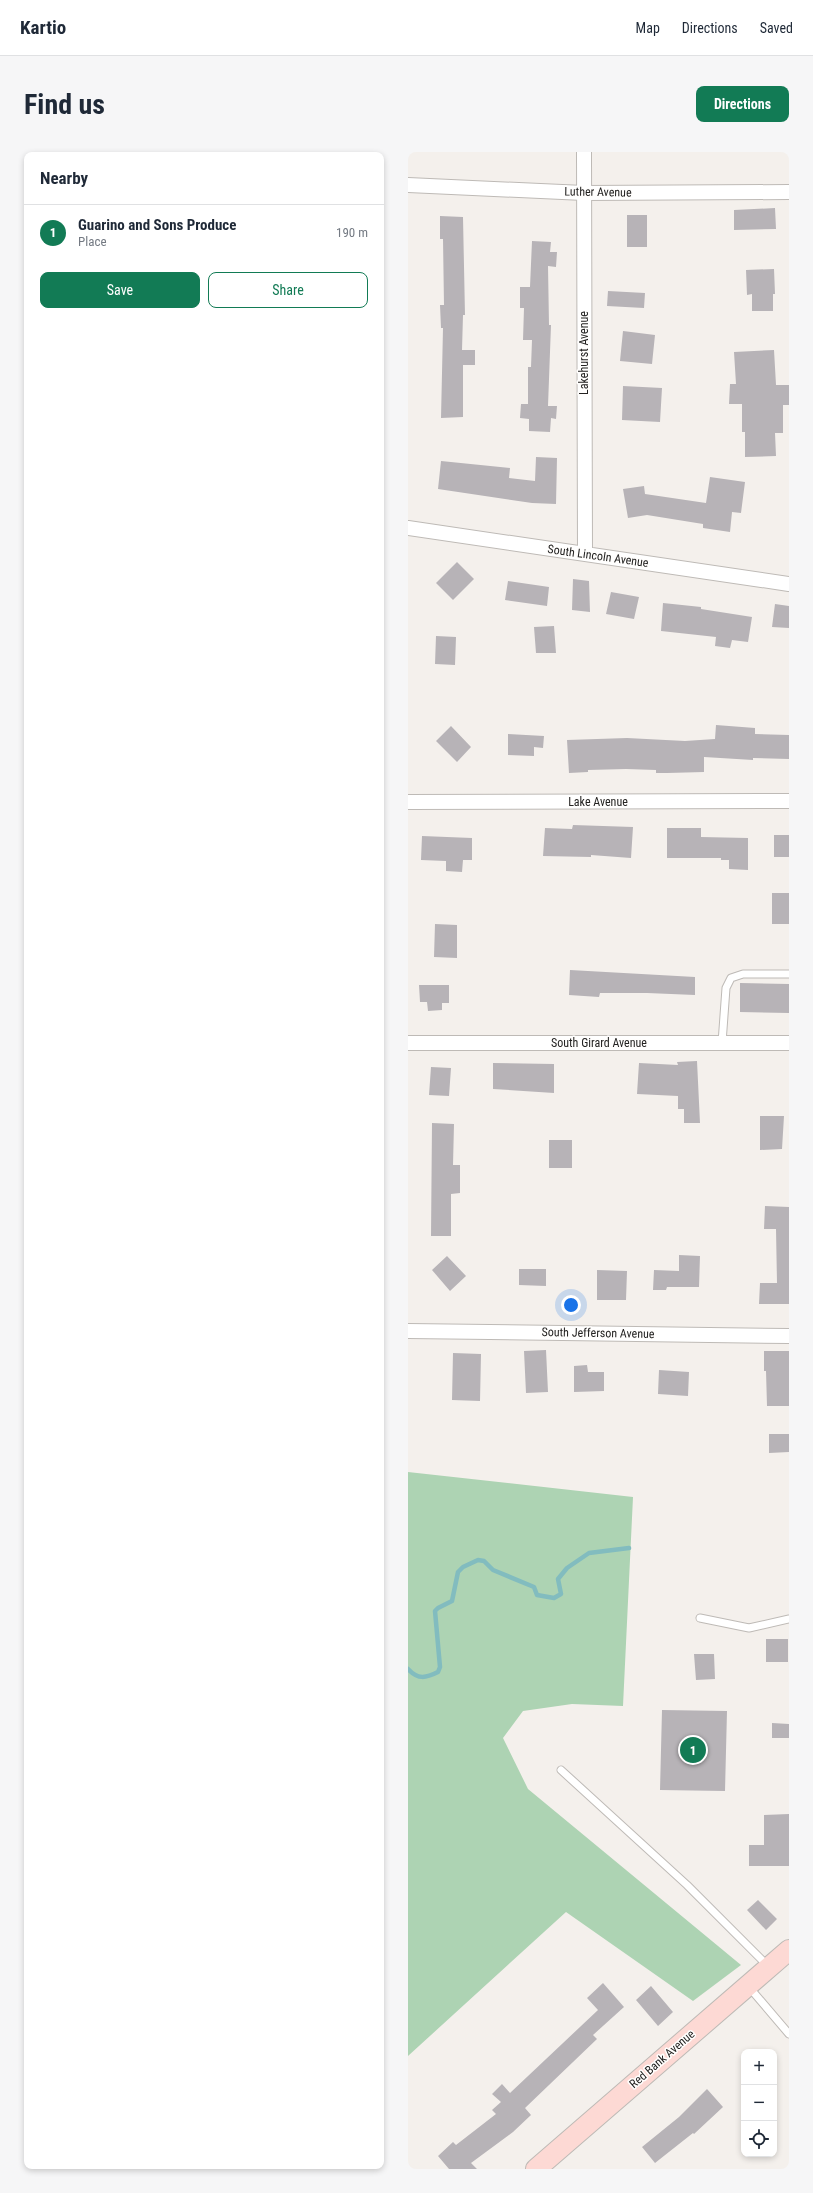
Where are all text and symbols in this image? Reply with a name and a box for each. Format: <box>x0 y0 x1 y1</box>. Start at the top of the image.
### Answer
text: Kartio <box>20 16 66 39</box>
text: Map <box>636 20 660 36</box>
text: Directions <box>682 20 738 36</box>
text: Saved <box>760 20 793 36</box>
button: Directions <box>696 86 789 122</box>
text: Find us <box>24 88 105 121</box>
text: Nearby <box>40 168 88 188</box>
street label: Luther Avenue <box>564 184 632 200</box>
text: Guarino and Sons Produce <box>78 216 236 234</box>
text: 1 <box>50 225 56 240</box>
text: 190 m <box>336 225 368 240</box>
text: Place <box>78 234 107 249</box>
button: Save <box>40 272 200 308</box>
button: Share <box>208 272 368 308</box>
street label: Lakehurst Avenue <box>577 311 591 395</box>
street label: South Lincoln Avenue <box>547 542 650 570</box>
street label: Lake Avenue <box>568 795 628 809</box>
street label: South Girard Avenue <box>551 1036 647 1050</box>
your location <box>561 1295 581 1315</box>
street label: South Jefferson Avenue <box>541 1325 655 1341</box>
pin: 1 <box>680 1735 706 1765</box>
street label: Red Bank Avenue <box>627 2027 698 2091</box>
map controls <box>741 2049 777 2157</box>
button: + <box>741 2049 777 2085</box>
button: − <box>741 2085 777 2121</box>
button: locate <box>741 2121 777 2157</box>

